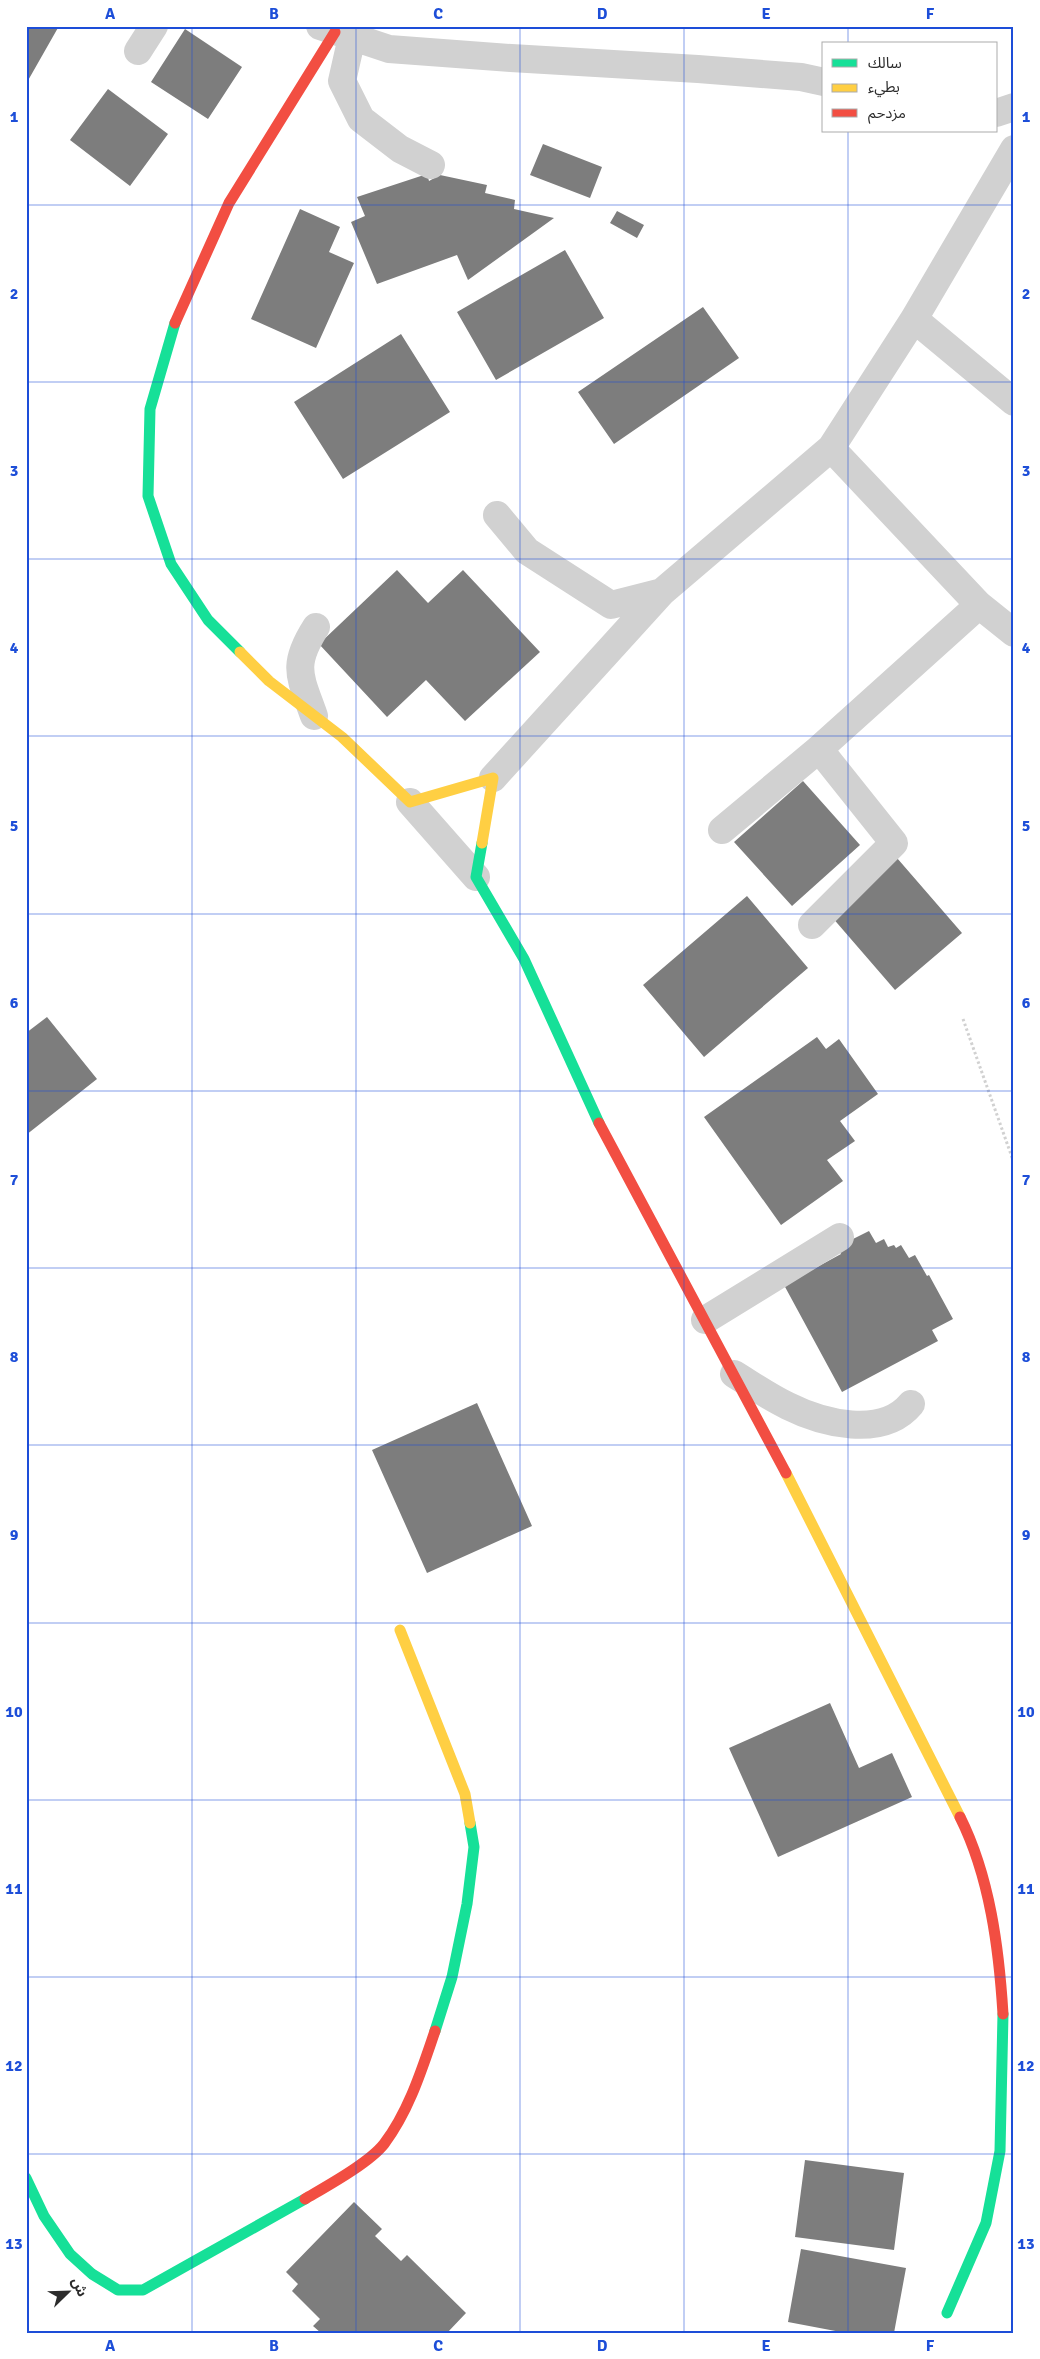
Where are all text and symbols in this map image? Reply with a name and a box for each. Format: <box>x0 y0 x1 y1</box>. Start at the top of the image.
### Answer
text: A <box>105 4 116 24</box>
text: B <box>269 4 279 24</box>
text: C <box>433 4 443 24</box>
text: D <box>597 4 608 24</box>
text: E <box>761 4 771 24</box>
text: F <box>926 4 935 24</box>
legend <box>822 42 998 132</box>
text: سالك <box>868 54 902 72</box>
text: بطيء <box>868 78 900 98</box>
text: مزدحم <box>868 104 906 124</box>
text: 1 <box>10 107 19 127</box>
text: 1 <box>1022 107 1031 127</box>
text: 2 <box>10 284 18 304</box>
text: 2 <box>1022 284 1030 304</box>
text: 3 <box>10 461 18 481</box>
text: 3 <box>1022 461 1030 481</box>
text: 4 <box>10 638 19 658</box>
text: 4 <box>1022 638 1031 658</box>
text: 5 <box>10 816 18 836</box>
text: 5 <box>1022 816 1030 836</box>
text: 6 <box>10 993 19 1013</box>
text: 6 <box>1022 993 1031 1013</box>
text: 7 <box>10 1170 19 1190</box>
text: 7 <box>1022 1170 1031 1190</box>
text: 8 <box>10 1347 19 1367</box>
text: 8 <box>1022 1347 1031 1367</box>
text: 9 <box>10 1525 19 1545</box>
text: 9 <box>1022 1525 1031 1545</box>
text: 10 <box>5 1702 23 1722</box>
text: 10 <box>1017 1702 1035 1722</box>
text: 11 <box>5 1879 23 1899</box>
text: 11 <box>1017 1879 1035 1899</box>
text: 12 <box>5 2056 23 2076</box>
text: 12 <box>1017 2056 1035 2076</box>
text: 13 <box>5 2234 23 2254</box>
text: 13 <box>1017 2234 1035 2254</box>
north arrow <box>42 2266 92 2316</box>
text: ش <box>68 2275 91 2299</box>
text: A <box>105 2336 116 2356</box>
text: B <box>269 2336 279 2356</box>
text: C <box>433 2336 443 2356</box>
text: D <box>597 2336 608 2356</box>
text: E <box>761 2336 771 2356</box>
text: F <box>926 2336 935 2356</box>

